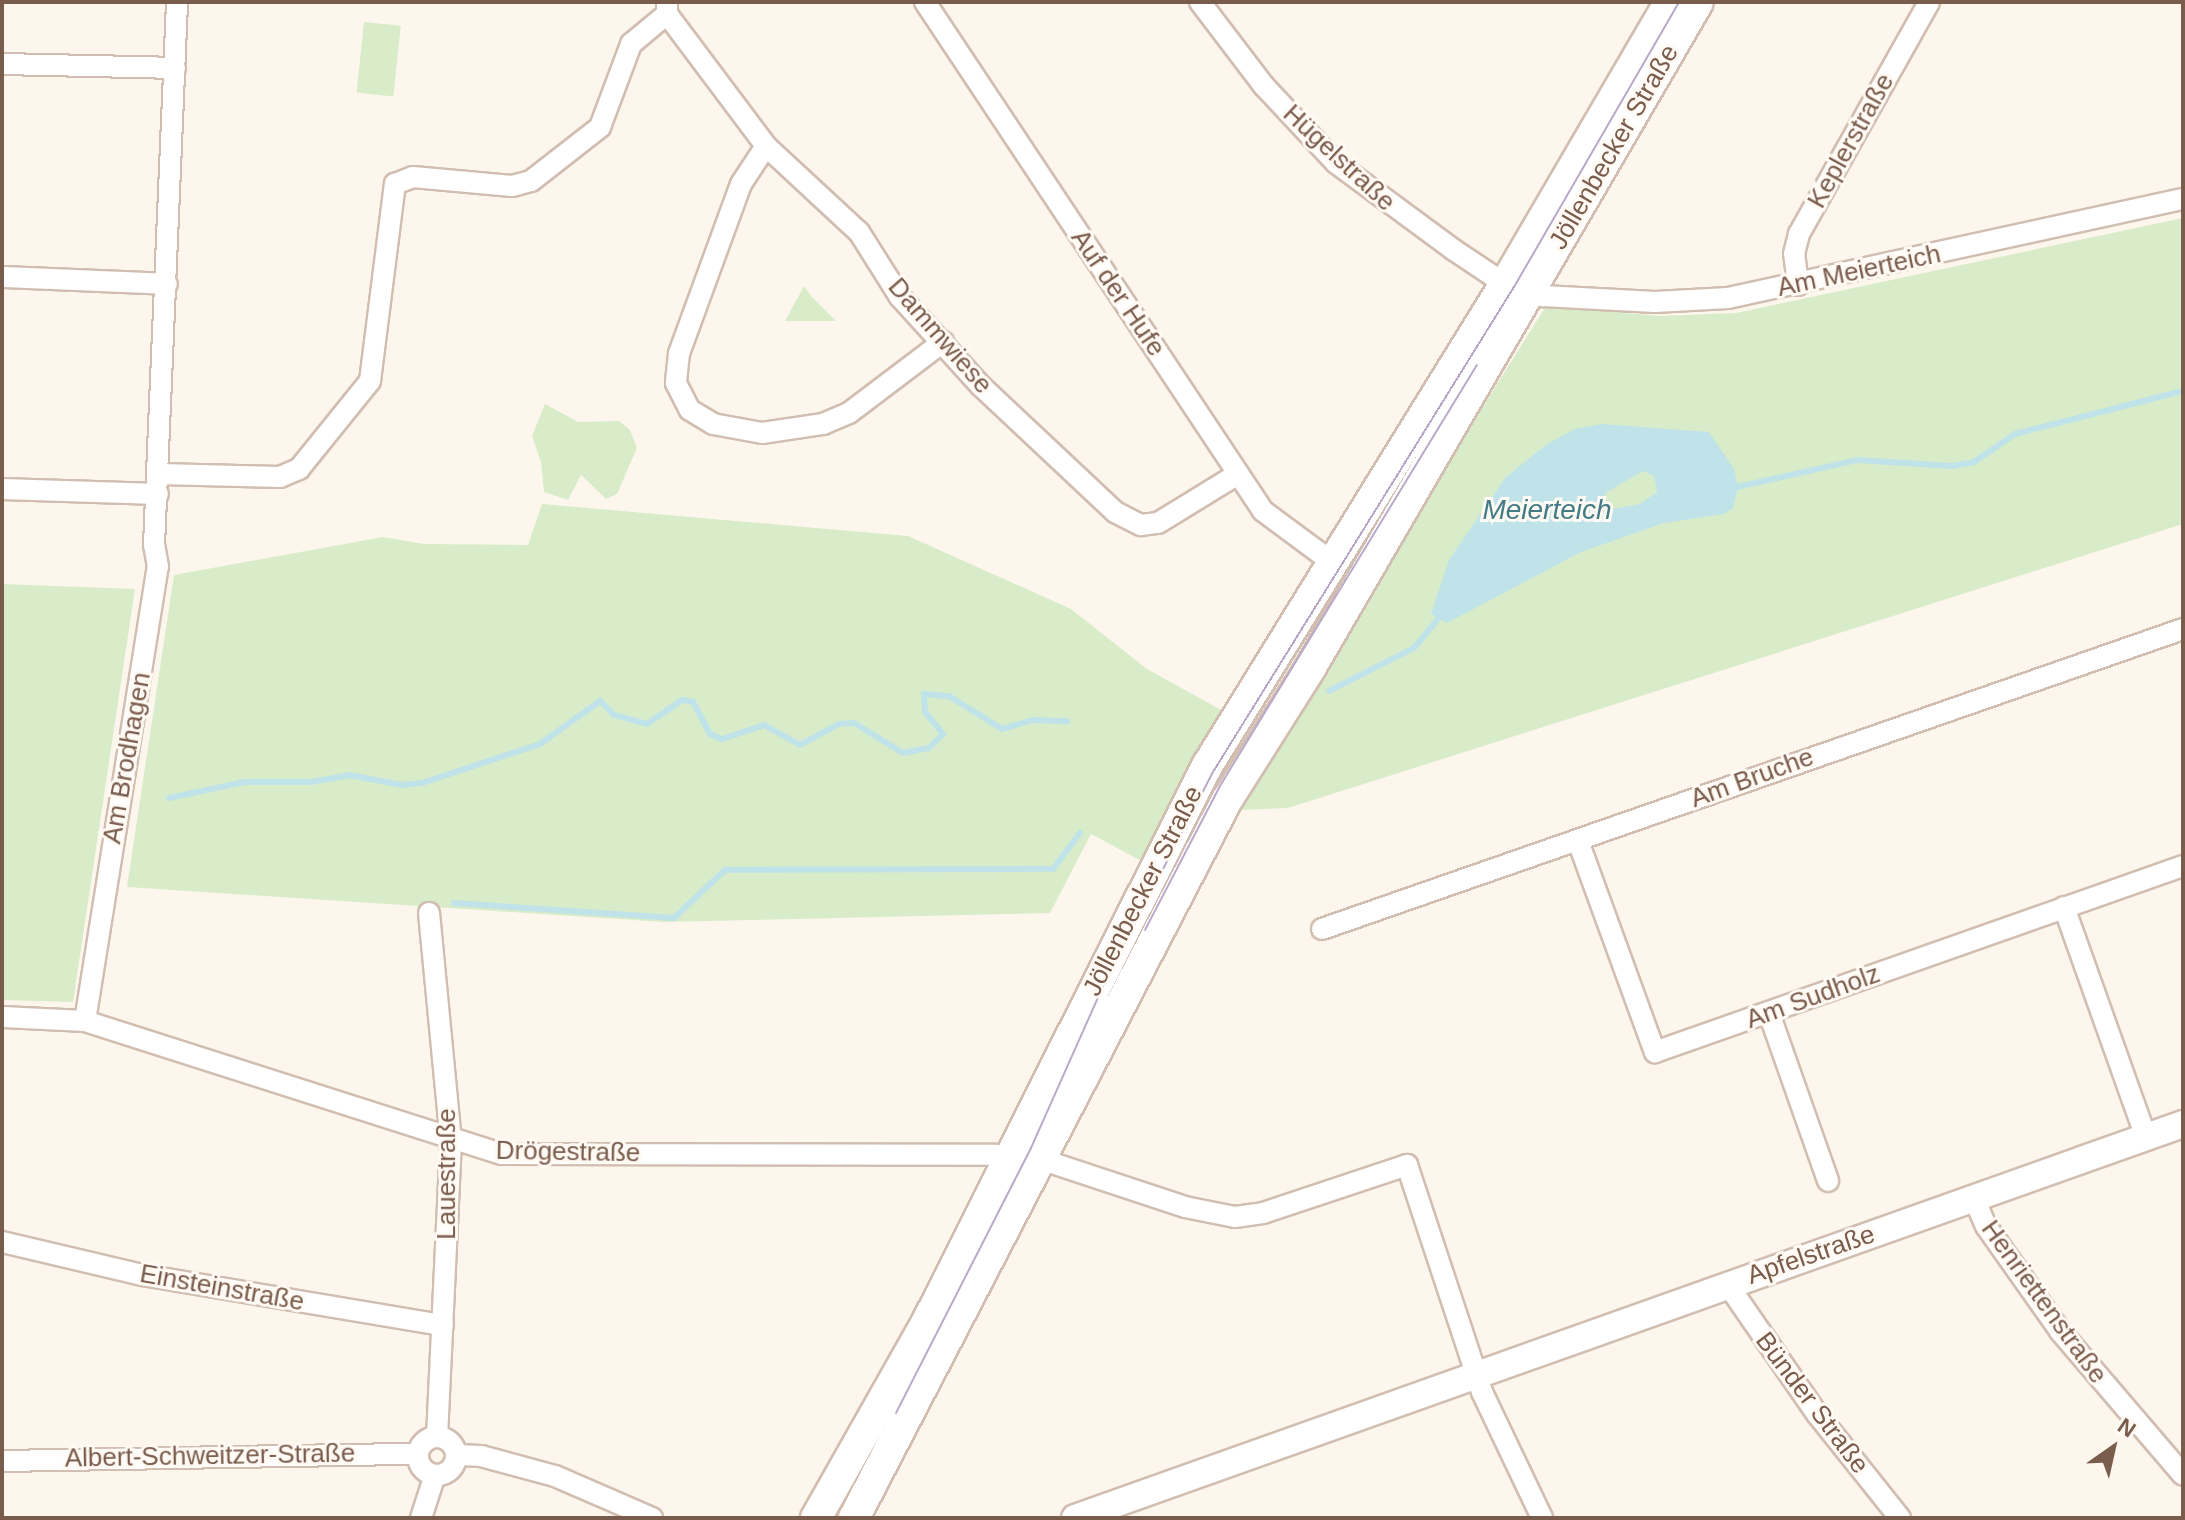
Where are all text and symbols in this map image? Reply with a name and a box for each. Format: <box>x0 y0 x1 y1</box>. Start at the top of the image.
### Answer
street label: Jöllenbecker Straße <box>1543 39 1685 255</box>
street label: Keplerstraße <box>1801 68 1901 214</box>
street label: Hügelstraße <box>1277 98 1401 218</box>
street label: Auf der Hufe <box>1064 224 1172 362</box>
street label: Am Meierteich <box>1774 238 1944 304</box>
street label: Dammwiese <box>881 272 999 400</box>
water label: Meierteich <box>1482 493 1612 527</box>
street label: Am Brodhagen <box>97 670 157 846</box>
street label: Am Bruche <box>1686 741 1818 815</box>
street label: Jöllenbecker Straße <box>1077 781 1209 1001</box>
street label: Am Sudholz <box>1742 958 1884 1036</box>
street label: Lauestraße <box>431 1108 463 1240</box>
street label: Drögestraße <box>495 1135 641 1169</box>
street label: Henriettenstraße <box>1974 1215 2114 1389</box>
street label: Apfelstraße <box>1743 1219 1879 1291</box>
street label: Einsteinstraße <box>137 1258 307 1318</box>
street label: Bünder Straße <box>1749 1326 1875 1480</box>
north arrow <box>2073 1408 2153 1488</box>
text: N <box>2113 1413 2140 1442</box>
street label: Albert-Schweitzer-Straße <box>65 1438 355 1474</box>

